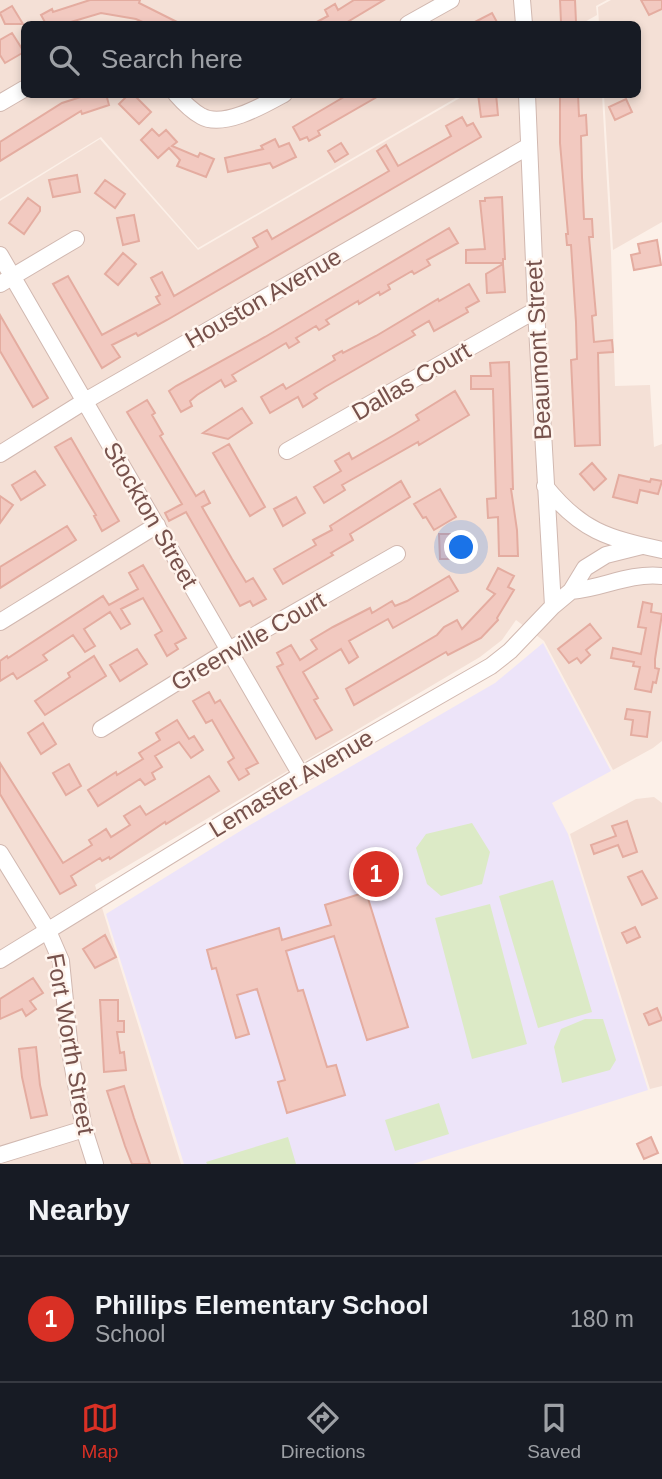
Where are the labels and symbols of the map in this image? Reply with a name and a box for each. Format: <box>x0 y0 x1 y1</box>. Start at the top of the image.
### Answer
street label: Houston Avenue <box>180 242 346 354</box>
street label: Beaumont Street <box>520 259 556 441</box>
street label: Dallas Court <box>347 336 475 426</box>
street label: Stockton Street <box>98 437 204 593</box>
your location <box>444 530 478 564</box>
street label: Greenville Court <box>166 586 330 696</box>
street label: Lemaster Avenue <box>204 723 378 843</box>
pin: 1 <box>353 848 399 900</box>
street label: Fort Worth Street <box>42 951 100 1137</box>

